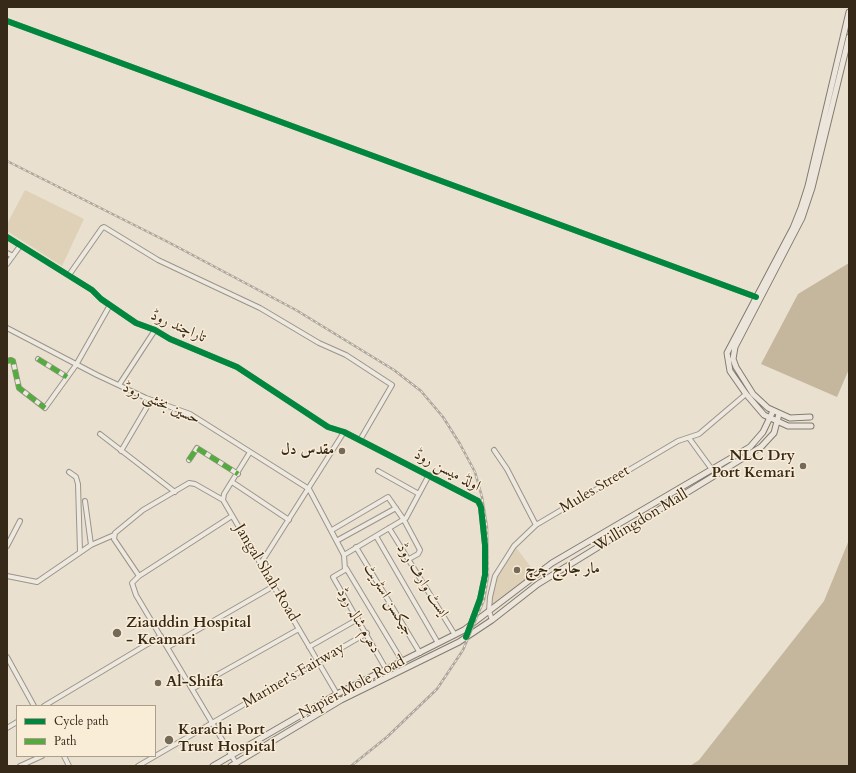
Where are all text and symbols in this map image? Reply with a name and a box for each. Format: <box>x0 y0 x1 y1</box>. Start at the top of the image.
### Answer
street label: تاراچند روڈ <box>147 307 209 347</box>
street label: حسین بخشی روڈ <box>120 379 202 429</box>
place label: مقدس دل <box>281 442 334 460</box>
marker: مقدس دل <box>337 446 347 456</box>
street label: اولڈ میسن روڈ <box>411 446 483 496</box>
place label: NLC Dry Port Kemari <box>712 448 795 483</box>
marker: NLC Dry Port Kemari <box>798 461 808 471</box>
street label: Mules Street <box>557 462 633 518</box>
street label: Willingdon Mall <box>591 486 691 556</box>
street label: Jangal Shah Road <box>230 521 302 625</box>
street label: ایسٹ وارف روڈ <box>392 541 452 621</box>
street label: جیکسن اسٹریٹ <box>359 561 417 639</box>
place label: مار جارج چرچ <box>525 561 600 579</box>
marker: مار جارج چرچ <box>512 565 522 575</box>
street label: دھرم شالہ روڈ <box>332 585 384 657</box>
place label: Ziauddin Hospital - Keamari <box>126 615 251 650</box>
marker: Ziauddin Hospital - Keamari <box>111 627 123 639</box>
street label: Mariner's Fairway <box>240 640 348 712</box>
street label: Napier Mole Road <box>296 652 408 724</box>
place label: Al-Shifa <box>166 674 223 692</box>
marker: Al-Shifa <box>153 678 163 688</box>
legend <box>16 705 156 757</box>
text: Cycle path <box>54 713 109 729</box>
place label: Karachi Port Trust Hospital <box>178 722 275 757</box>
text: Path <box>54 733 77 749</box>
marker: Karachi Port Trust Hospital <box>163 734 175 746</box>

